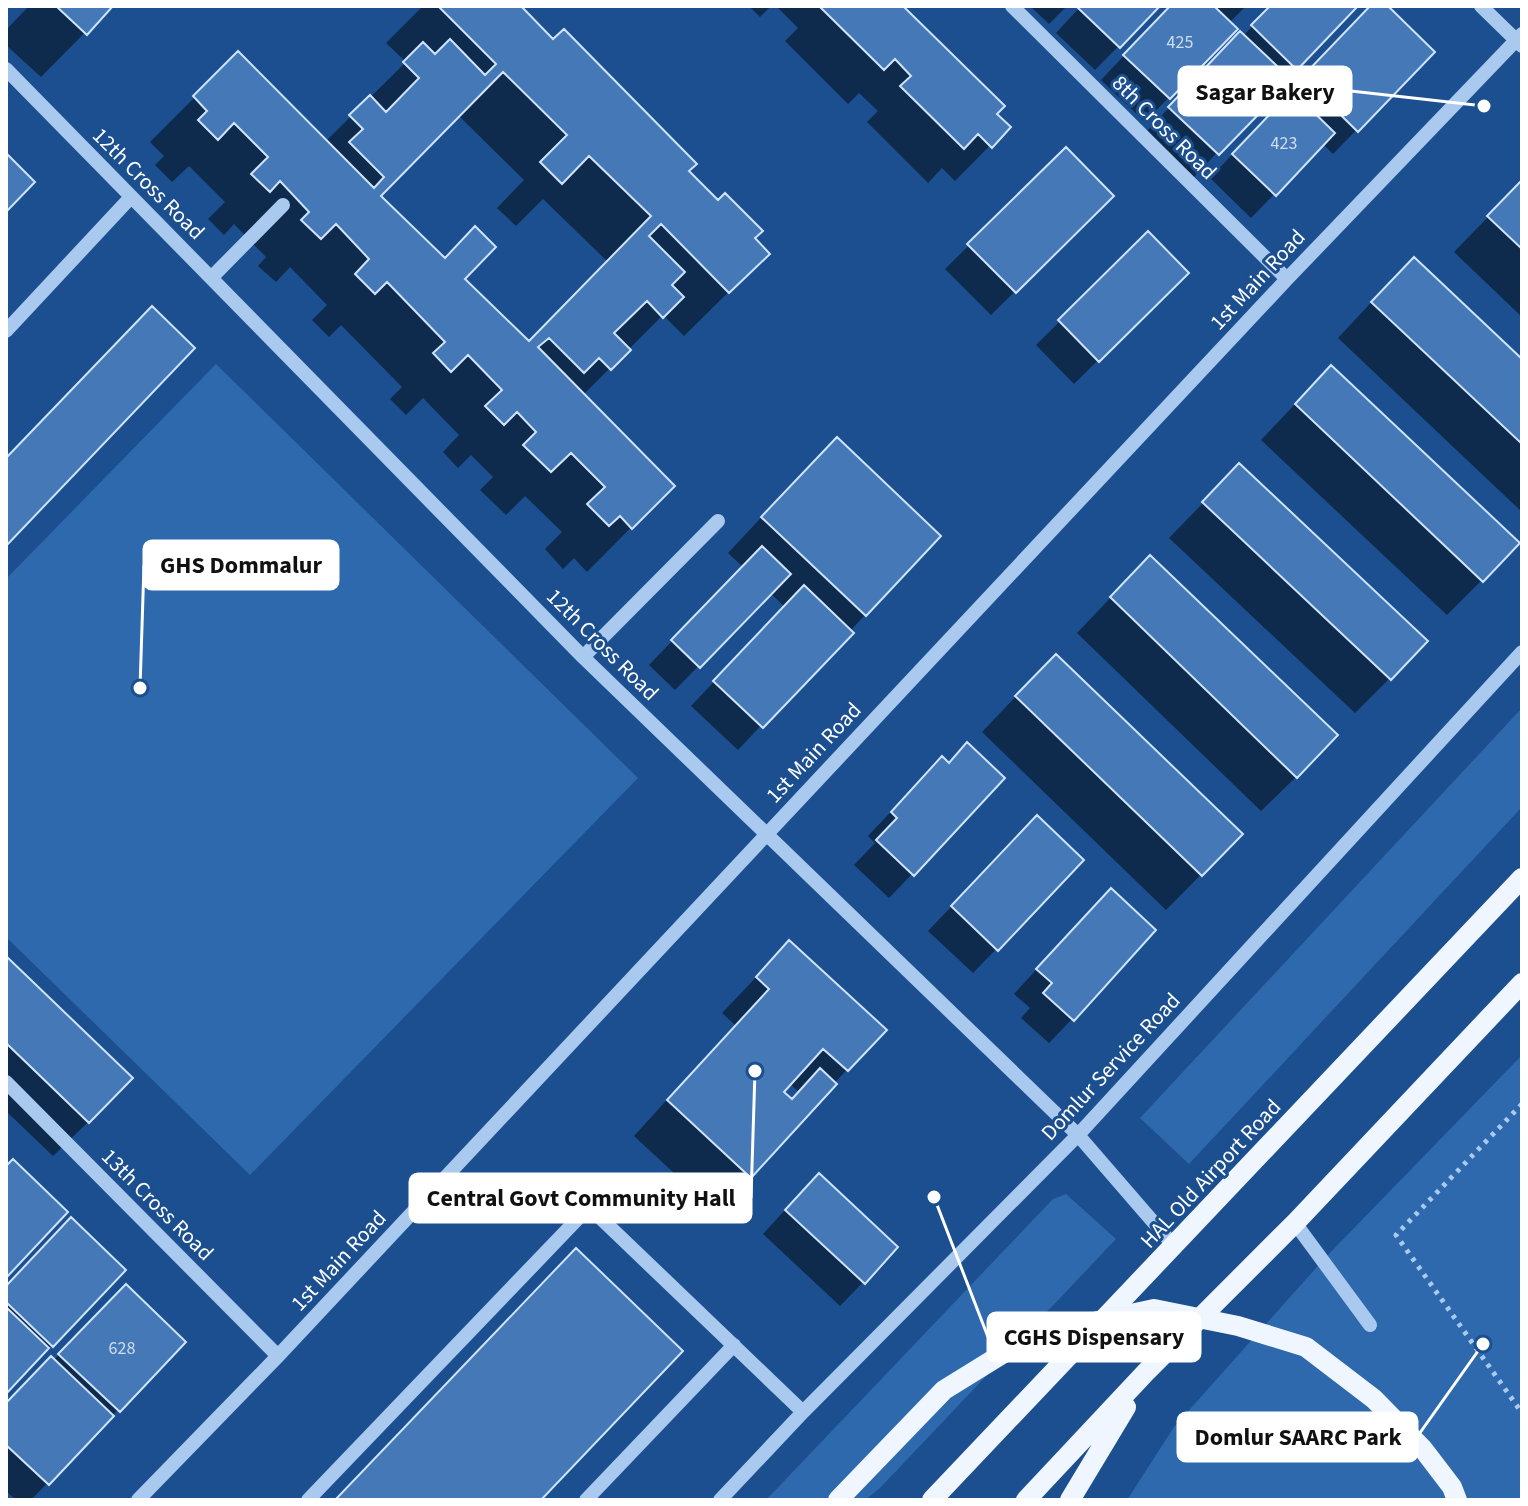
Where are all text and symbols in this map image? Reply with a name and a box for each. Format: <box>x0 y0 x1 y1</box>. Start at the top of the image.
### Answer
house number: 425 <box>1167 30 1193 55</box>
callout: Sagar Bakery <box>1179 67 1351 115</box>
street label: 8th Cross Road <box>1105 68 1224 187</box>
text: Sagar Bakery <box>1195 75 1335 110</box>
street label: 12th Cross Road <box>85 120 212 247</box>
house number: 423 <box>1271 131 1297 156</box>
street label: 1st Main Road <box>1202 222 1313 337</box>
callout: GHS Dommalur <box>144 541 338 589</box>
text: GHS Dommalur <box>160 548 322 583</box>
street label: 12th Cross Road <box>539 581 666 708</box>
street label: 1st Main Road <box>758 695 869 810</box>
street label: Domlur Service Road <box>1034 986 1188 1148</box>
street label: HAL Old Airport Road <box>1133 1092 1289 1256</box>
street label: 13th Cross Road <box>94 1141 221 1268</box>
callout: Central Govt Community Hall <box>410 1174 751 1222</box>
text: Central Govt Community Hall <box>427 1181 736 1216</box>
street label: 1st Main Road <box>283 1203 394 1318</box>
callout: CGHS Dispensary <box>988 1313 1200 1361</box>
text: CGHS Dispensary <box>1004 1320 1185 1355</box>
house number: 628 <box>109 1336 135 1361</box>
callout: Domlur SAARC Park <box>1178 1413 1417 1461</box>
text: Domlur SAARC Park <box>1194 1420 1402 1455</box>

